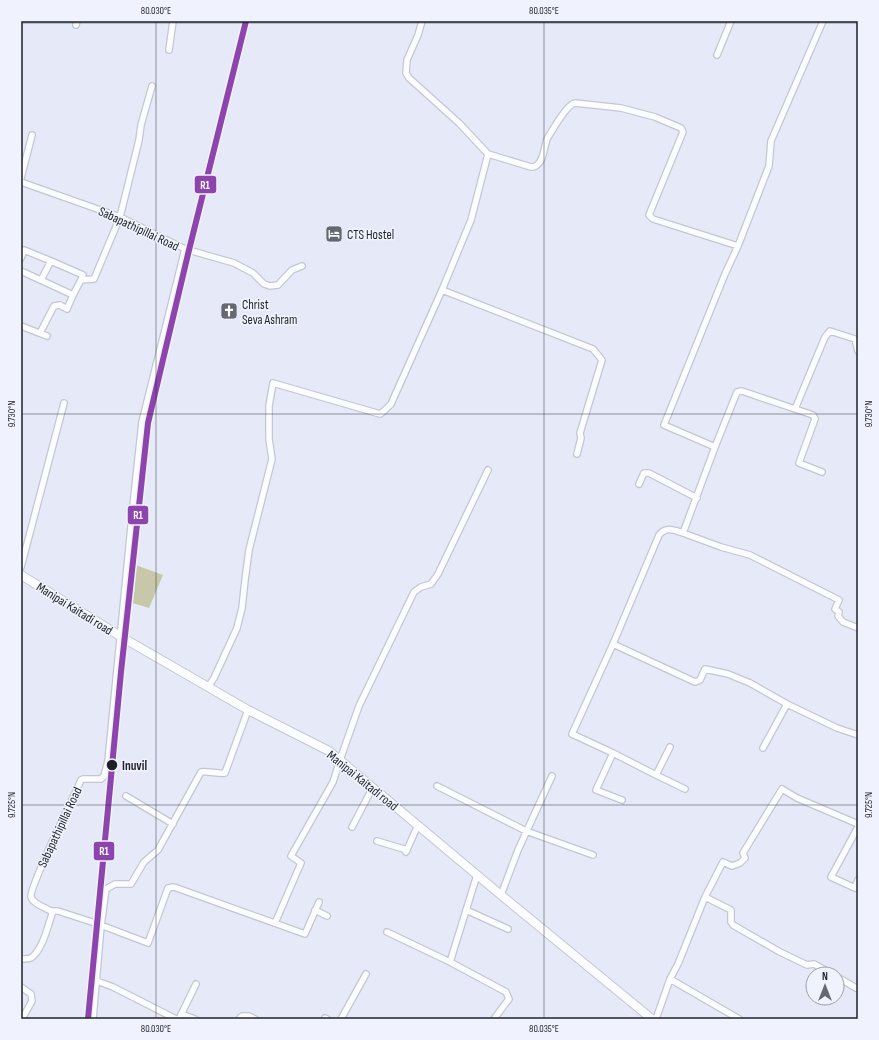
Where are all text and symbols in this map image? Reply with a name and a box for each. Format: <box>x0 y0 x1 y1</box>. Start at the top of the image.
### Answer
text: 80.030°E <box>141 5 171 17</box>
text: 80.035°E <box>529 5 559 17</box>
line badge: R1 <box>194 175 217 194</box>
text: R1 <box>200 179 211 192</box>
street label: Sabapathipillai Road <box>96 203 181 255</box>
hotel icon: CTS Hostel <box>324 224 344 244</box>
place label: CTS Hostel <box>347 227 394 243</box>
place label: Christ Seva Ashram <box>242 297 297 328</box>
church icon: Christ Seva Ashram <box>219 301 239 321</box>
text: 9.730°N <box>6 401 18 427</box>
text: 9.730°N <box>863 401 875 427</box>
line badge: R1 <box>127 505 149 525</box>
text: R1 <box>133 509 144 522</box>
street label: Manipai Kaitadi road <box>33 579 116 639</box>
street label: Manipai Kaitadi road <box>324 747 401 814</box>
marker: Inuvil <box>105 758 119 772</box>
place label: Inuvil <box>122 758 147 774</box>
street label: Sabapathipillai Road <box>34 785 86 870</box>
text: 9.725°N <box>6 792 18 818</box>
text: 9.725°N <box>863 792 875 818</box>
line badge: R1 <box>93 841 115 861</box>
text: R1 <box>99 845 110 858</box>
north arrow <box>805 966 845 1006</box>
text: N <box>822 970 828 983</box>
text: 80.030°E <box>141 1023 171 1035</box>
text: 80.035°E <box>529 1023 559 1035</box>

